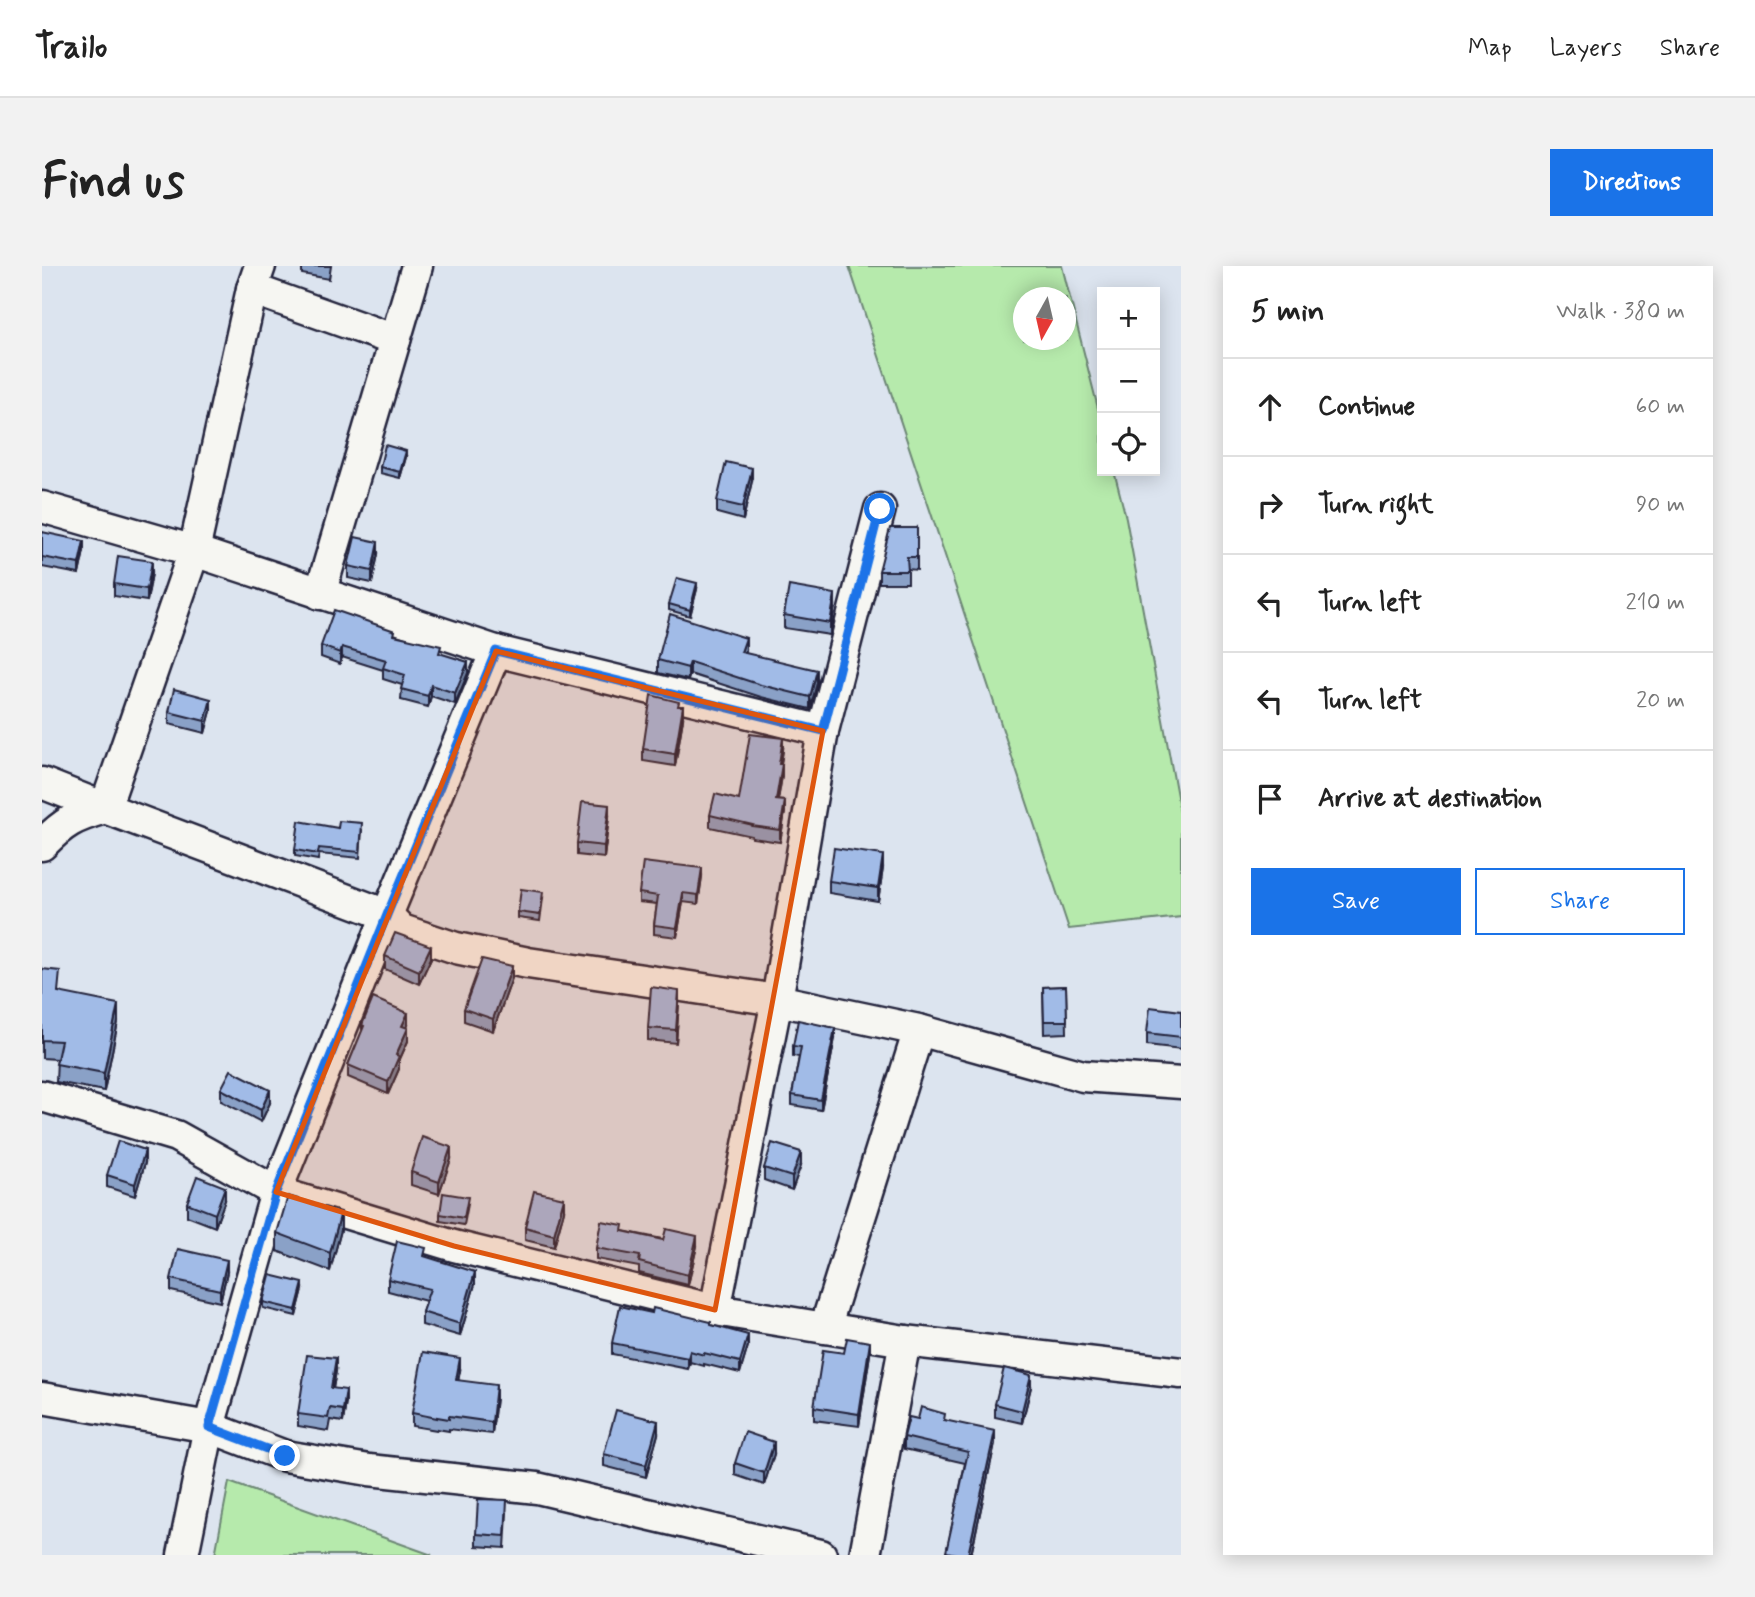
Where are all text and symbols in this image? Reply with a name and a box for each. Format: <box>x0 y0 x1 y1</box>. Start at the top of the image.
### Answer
text: Trailo <box>35 26 107 70</box>
text: Map <box>1468 33 1512 64</box>
text: Layers <box>1550 33 1622 64</box>
text: Share <box>1660 33 1720 64</box>
button: Directions <box>1550 149 1713 216</box>
text: Find us <box>42 150 185 215</box>
north arrow <box>1013 287 1076 350</box>
map controls <box>1097 287 1160 476</box>
button: + <box>1097 287 1160 350</box>
text: 5 min <box>1251 292 1325 331</box>
text: Walk · 380 m <box>1556 297 1685 327</box>
button: − <box>1097 350 1160 413</box>
icon: ahead <box>1251 388 1289 426</box>
text: Continue <box>1318 390 1415 424</box>
text: 60 m <box>1636 392 1685 422</box>
button: locate <box>1097 413 1160 476</box>
icon: right <box>1251 486 1289 524</box>
text: Turn right <box>1318 488 1434 522</box>
text: 90 m <box>1636 490 1685 520</box>
route start <box>864 493 895 524</box>
icon: left <box>1251 584 1289 622</box>
text: Turn left <box>1318 586 1422 620</box>
text: 210 m <box>1625 588 1685 618</box>
icon: left <box>1251 682 1289 720</box>
text: Turn left <box>1318 684 1422 718</box>
text: 20 m <box>1636 686 1685 716</box>
icon: arrive <box>1251 780 1289 818</box>
text: Arrive at destination <box>1318 782 1542 816</box>
button: Save <box>1251 868 1461 935</box>
button: Share <box>1475 868 1685 935</box>
route end <box>269 1440 300 1471</box>

